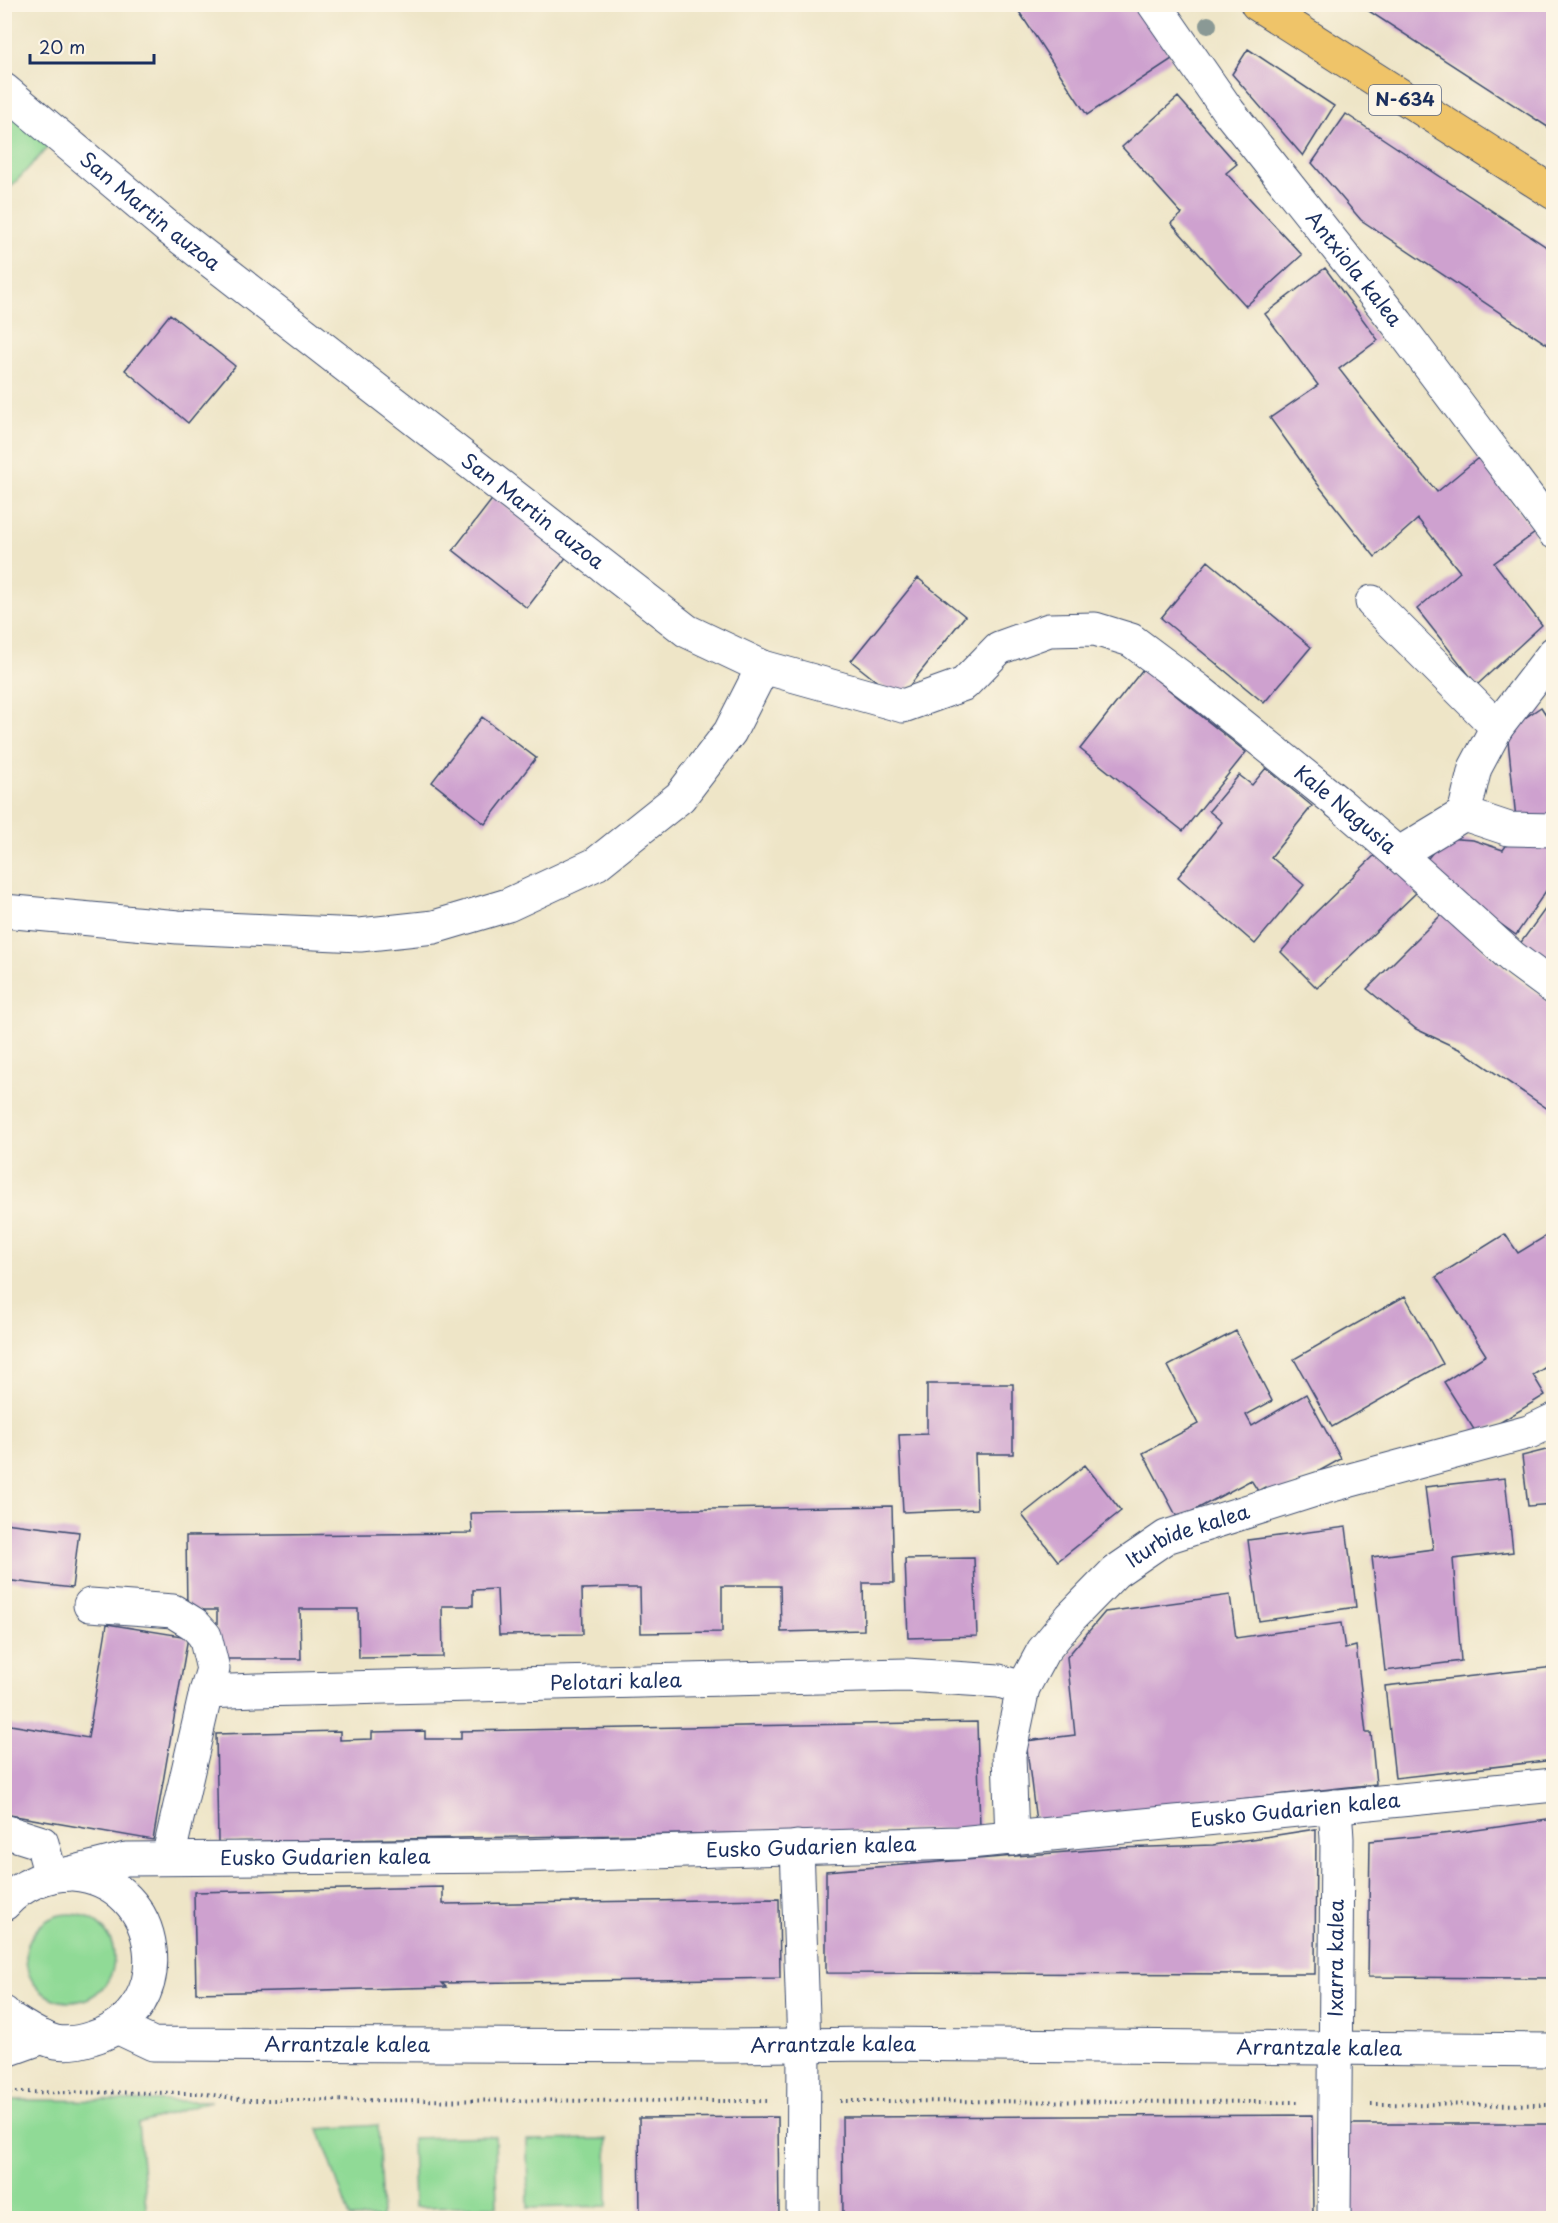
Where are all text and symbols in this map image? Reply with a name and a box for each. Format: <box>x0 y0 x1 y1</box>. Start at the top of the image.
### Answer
scale bar <box>30 27 154 65</box>
text: 20 m <box>39 33 85 60</box>
road number: N-634 <box>1369 85 1441 115</box>
street label: San Martin auzoa <box>74 144 228 278</box>
street label: Antxiola kalea <box>1299 204 1410 333</box>
street label: San Martin auzoa <box>455 445 612 576</box>
street label: Kale Nagusia <box>1288 757 1404 861</box>
street label: Iturbide kalea <box>1119 1496 1253 1574</box>
street label: Pelotari kalea <box>549 1664 683 1697</box>
street label: Eusko Gudarien kalea <box>1189 1784 1402 1834</box>
street label: Eusko Gudarien kalea <box>705 1828 917 1864</box>
street label: Eusko Gudarien kalea <box>220 1841 431 1872</box>
street label: Ixarra kalea <box>1320 1898 1351 2017</box>
street label: Arrantzale kalea <box>264 2028 431 2059</box>
street label: Arrantzale kalea <box>750 2028 917 2060</box>
street label: Arrantzale kalea <box>1236 2031 1403 2063</box>

